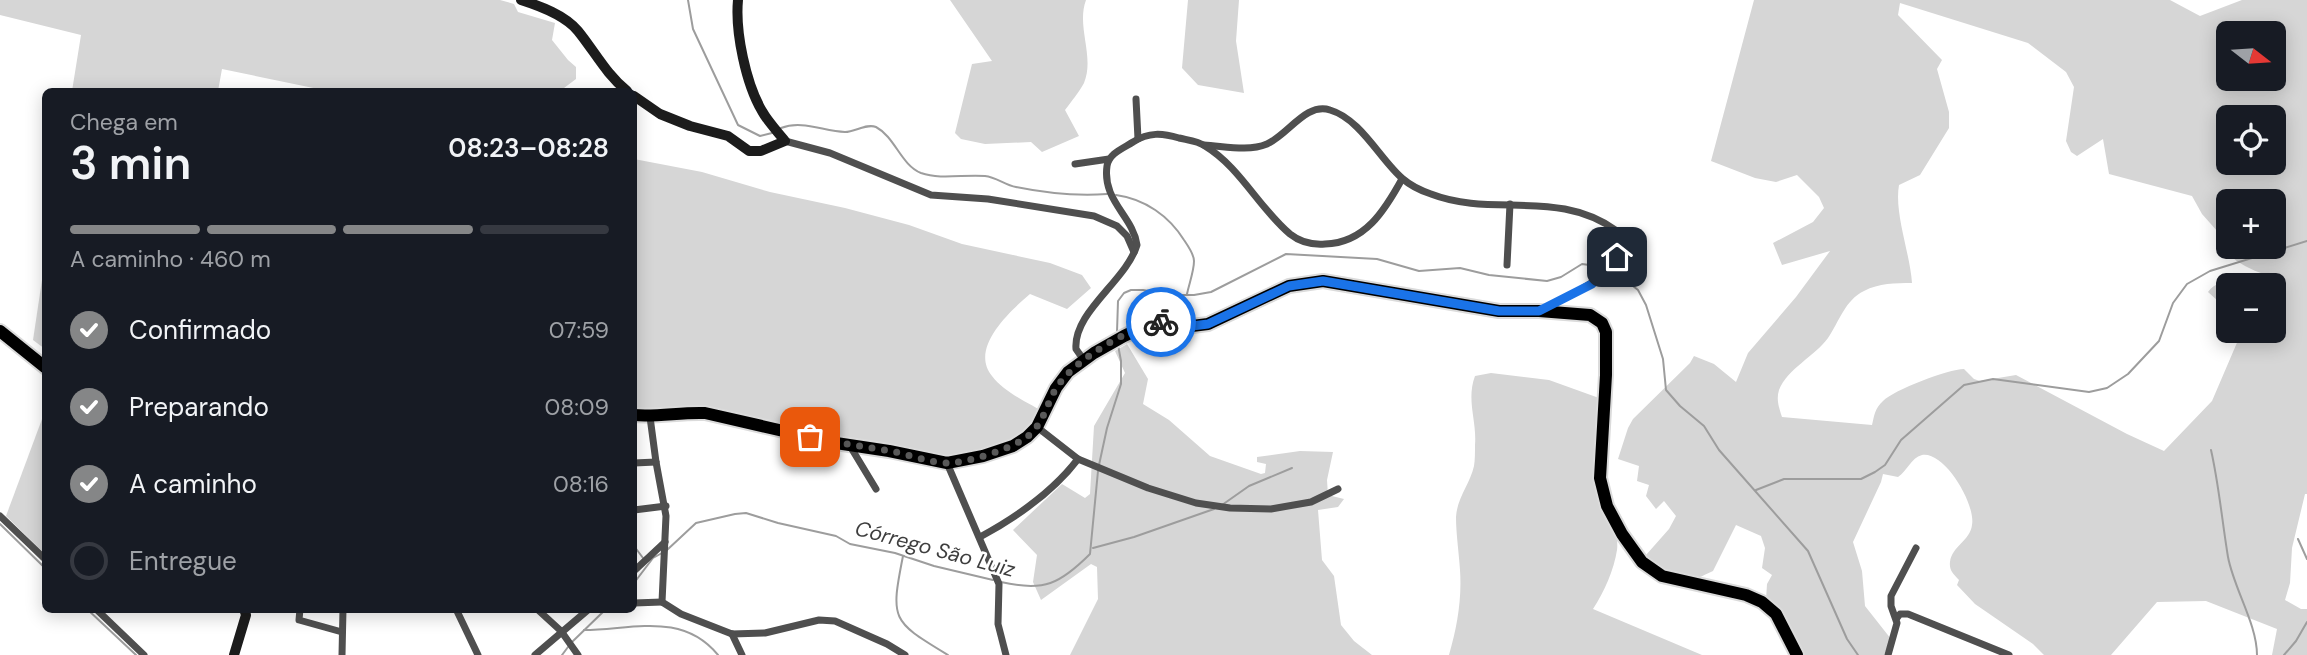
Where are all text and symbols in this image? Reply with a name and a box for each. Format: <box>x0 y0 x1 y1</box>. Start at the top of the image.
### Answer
north arrow <box>2216 21 2286 91</box>
map controls <box>2216 21 2286 343</box>
button: locate <box>2216 105 2286 175</box>
text: Chega em <box>70 107 178 137</box>
text: 08:23–08:28 <box>448 131 609 165</box>
text: 3 min <box>70 133 191 193</box>
button: + <box>2216 189 2286 259</box>
pin <box>1587 227 1647 287</box>
icon: home <box>1598 238 1636 276</box>
text: A caminho · 460 m <box>70 244 271 274</box>
button: − <box>2216 273 2286 343</box>
courier <box>1126 287 1196 357</box>
icon: bike <box>1142 303 1180 341</box>
icon: check <box>70 311 108 349</box>
text: Confirmado <box>129 313 271 347</box>
text: 07:59 <box>549 315 609 345</box>
icon: check <box>70 388 108 426</box>
text: Preparando <box>129 390 269 424</box>
text: 08:09 <box>544 392 609 422</box>
pin <box>780 407 840 467</box>
icon: bag <box>791 418 829 456</box>
icon: check <box>70 465 108 503</box>
text: A caminho <box>129 467 257 501</box>
text: 08:16 <box>553 469 609 499</box>
water label: Córrego São Luiz <box>852 514 1018 584</box>
text: Entregue <box>129 544 237 578</box>

